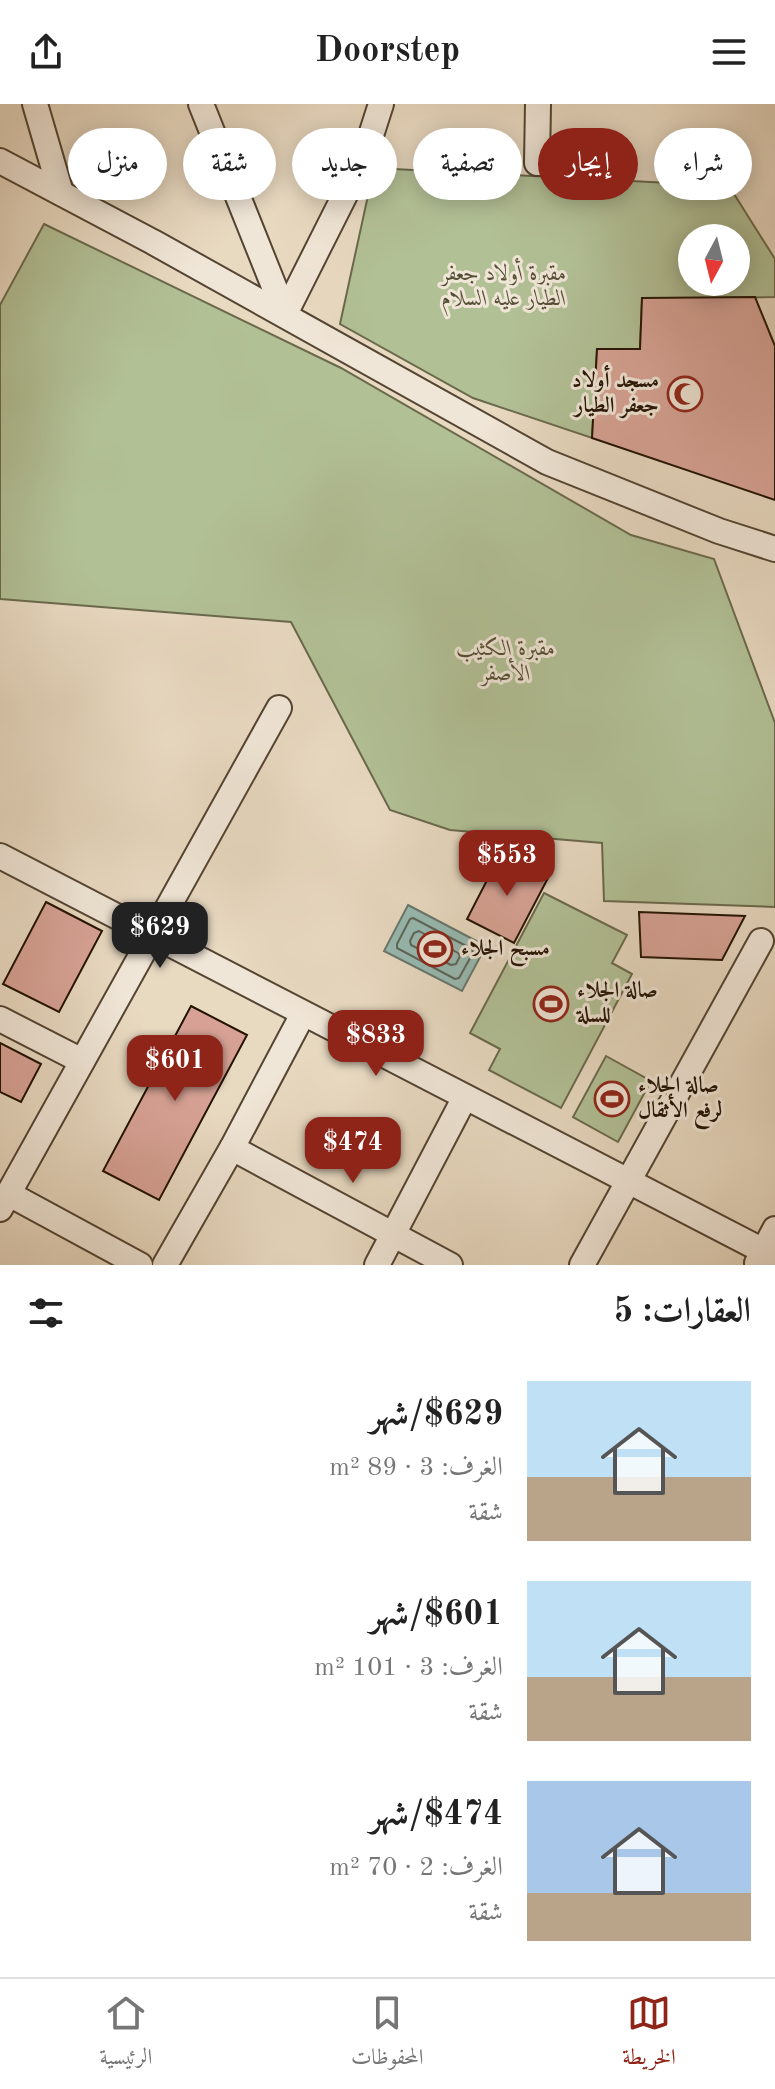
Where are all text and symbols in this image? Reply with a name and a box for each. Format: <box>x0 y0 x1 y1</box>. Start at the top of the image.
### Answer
icon: share <box>24 30 68 74</box>
icon: menu <box>707 30 751 74</box>
text: Doorstep <box>315 34 460 70</box>
chip: منزل <box>68 128 167 200</box>
chip: شقة <box>183 128 276 200</box>
chip: جديد <box>292 128 397 200</box>
chip: تصفية <box>413 128 522 200</box>
chip: إيجار <box>538 128 638 200</box>
chip: شراء <box>654 128 752 200</box>
north arrow <box>678 224 750 296</box>
map controls <box>678 224 750 296</box>
park label: مقبرة أولاد جعفر الطيار عليه السلام <box>440 257 567 317</box>
place label: مسجد أولاد جعفر الطيار <box>572 364 659 419</box>
mosque icon: مسجد أولاد جعفر الطيار <box>666 375 704 413</box>
park label: مقبرة الكثيب الأصفر <box>456 637 556 687</box>
pin: $553 <box>460 830 554 898</box>
text: $553 <box>477 843 537 869</box>
pin: $629 <box>113 902 207 970</box>
text: $629 <box>130 915 190 941</box>
sports icon: مسبح الجلاء <box>416 930 454 968</box>
place label: مسبح الجلاء <box>461 938 550 967</box>
place label: صالة الجلاء للسلة <box>575 979 658 1027</box>
sports icon: صالة الجلاء للسلة <box>532 985 570 1023</box>
pin: $833 <box>329 1010 423 1078</box>
text: $833 <box>346 1023 406 1049</box>
pin: $601 <box>128 1035 222 1103</box>
text: $601 <box>145 1048 205 1074</box>
place label: صالة الجلاء لرفع الأثقال <box>638 1074 722 1130</box>
sports icon: صالة الجلاء لرفع الأثقال <box>593 1080 631 1118</box>
pin: $474 <box>306 1117 400 1185</box>
text: $474 <box>323 1130 383 1156</box>
icon: filters <box>24 1291 68 1335</box>
text: العقارات: 5 <box>613 1295 751 1329</box>
text: $629/شهر <box>370 1398 503 1432</box>
icon: home <box>591 1413 687 1509</box>
text: الغرف: 3 · 89 m² <box>329 1455 503 1481</box>
text: شقة <box>469 1500 503 1526</box>
text: $601/شهر <box>370 1598 503 1632</box>
icon: home <box>591 1613 687 1709</box>
text: الغرف: 3 · 101 m² <box>314 1655 503 1681</box>
text: شقة <box>469 1700 503 1726</box>
text: $474/شهر <box>370 1798 503 1832</box>
icon: home <box>591 1813 687 1909</box>
text: الغرف: 2 · 70 m² <box>329 1855 503 1881</box>
text: شقة <box>469 1900 503 1926</box>
tab: الرئيسية <box>99 1991 152 2078</box>
tab: المحفوظات <box>351 1991 423 2078</box>
tab: الخريطة <box>622 1991 676 2078</box>

